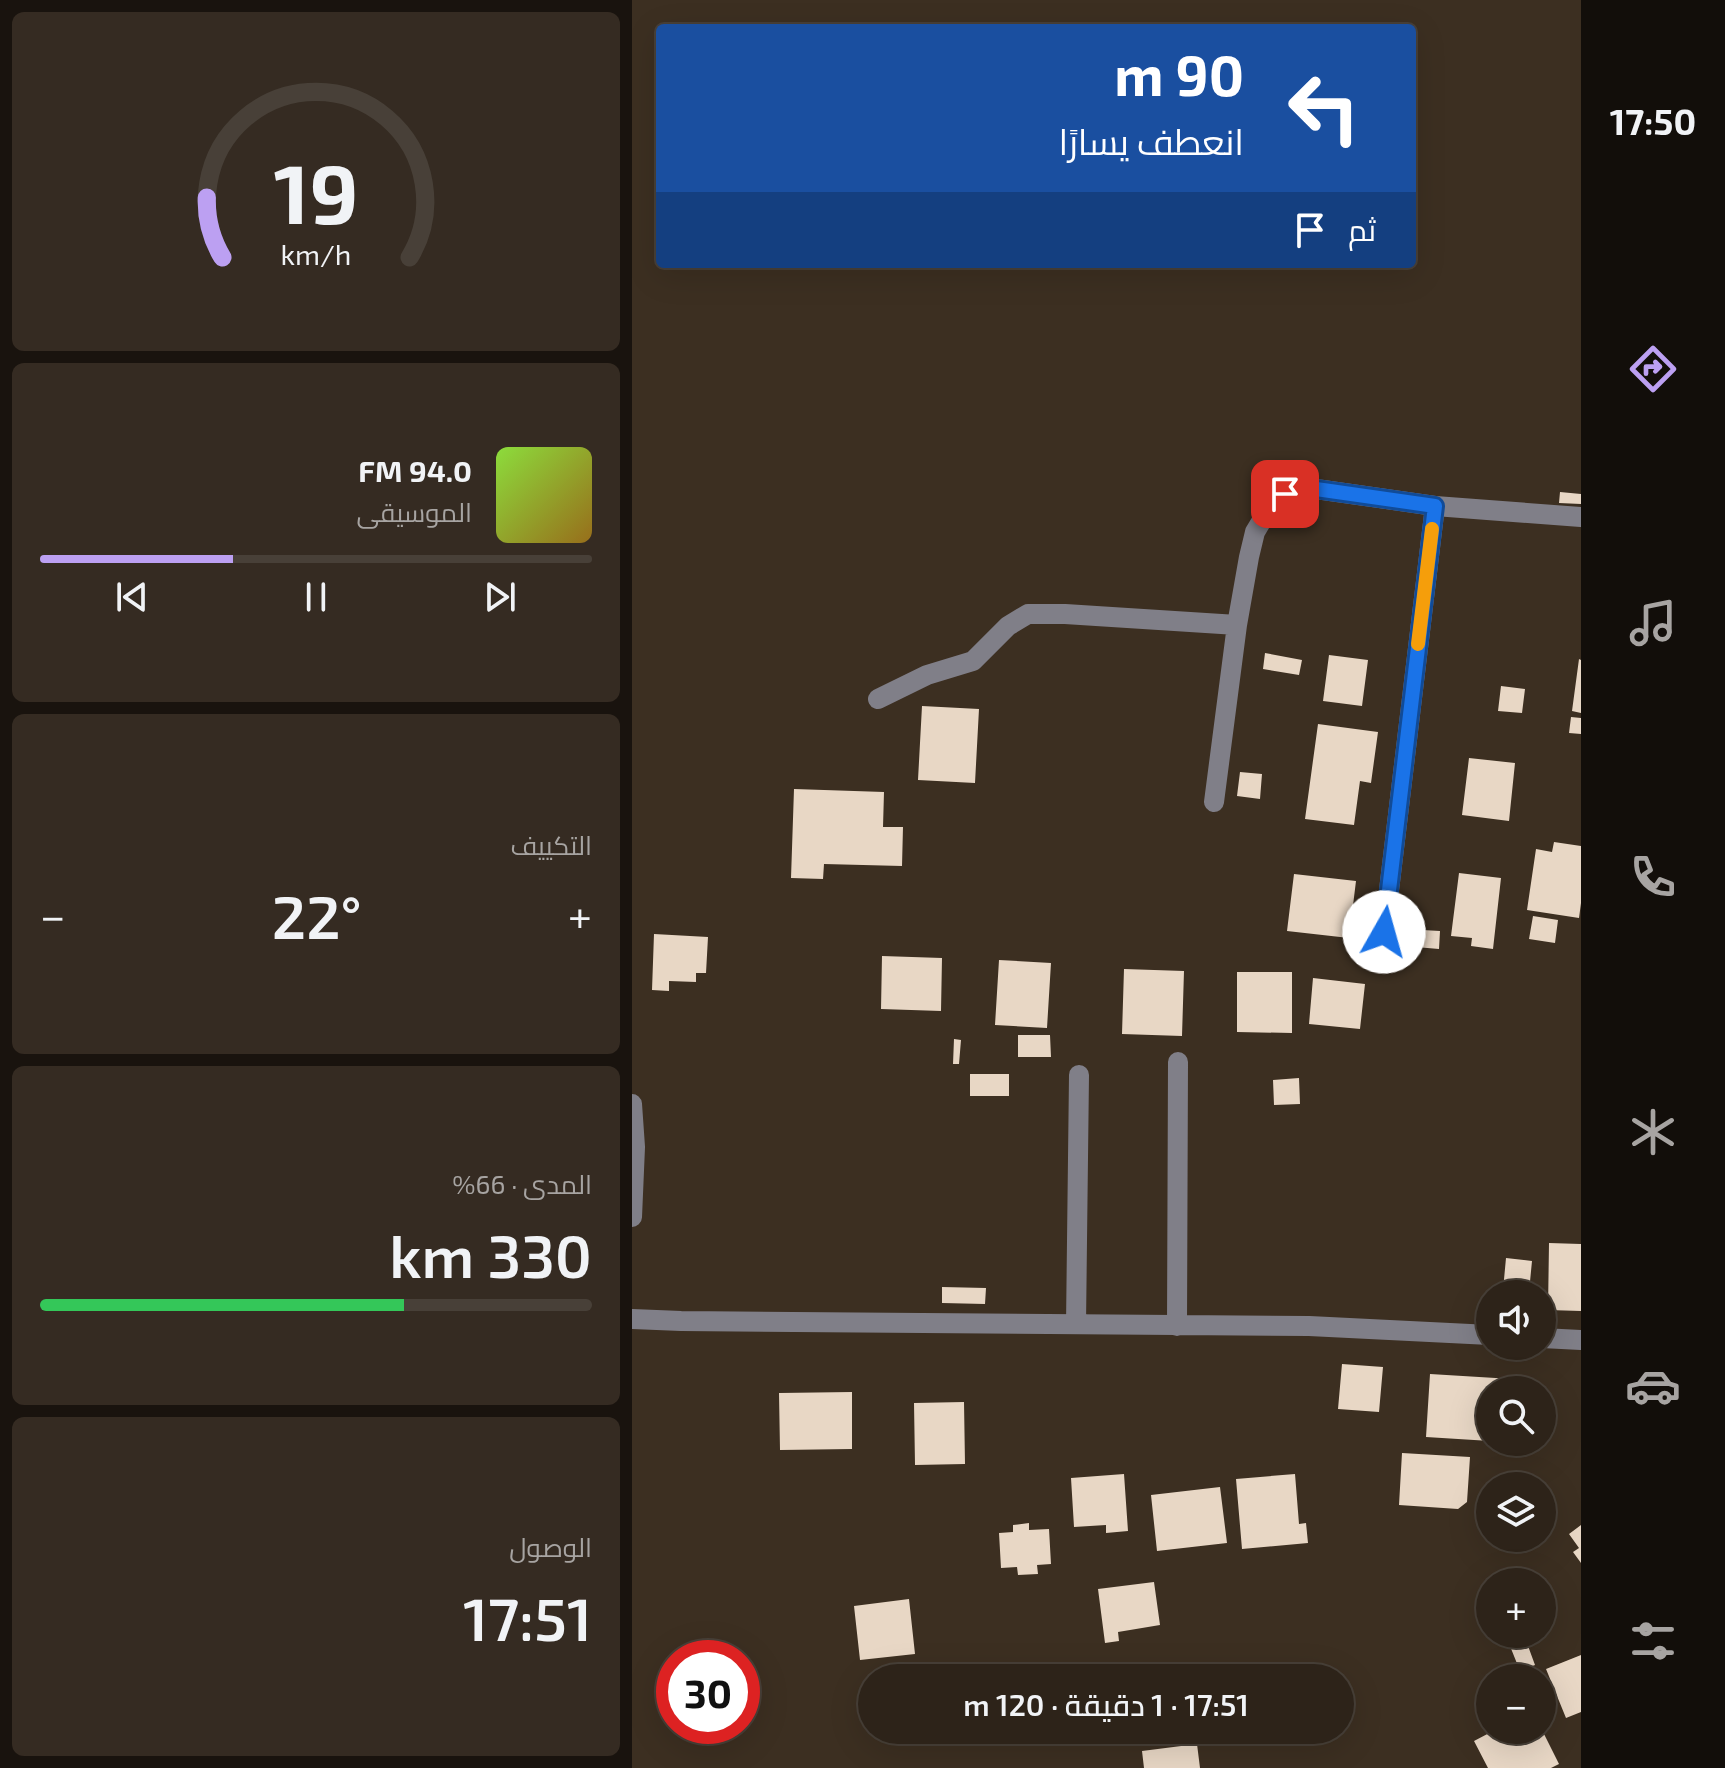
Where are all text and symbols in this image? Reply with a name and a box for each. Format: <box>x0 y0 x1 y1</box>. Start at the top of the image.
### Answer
text: 90 m <box>1114 40 1244 107</box>
icon: left <box>1272 56 1376 160</box>
text: 17:50 <box>1610 99 1696 142</box>
text: انعطف يسارًا <box>1058 119 1244 162</box>
text: 19 <box>273 140 359 240</box>
icon: arrive <box>1288 208 1332 252</box>
text: ثم <box>1348 211 1376 247</box>
text: km/h <box>281 236 351 271</box>
icon: directions <box>1625 341 1681 397</box>
text: 94.0 FM <box>358 452 472 488</box>
pin <box>1251 460 1319 528</box>
icon: arrive <box>1263 472 1307 516</box>
text: الموسيقى <box>357 496 472 527</box>
icon: previous <box>110 575 154 619</box>
icon: pause <box>294 575 338 619</box>
icon: next <box>478 575 522 619</box>
icon: music <box>1625 595 1681 651</box>
text: التكييف <box>510 829 592 860</box>
icon: phone <box>1625 849 1681 905</box>
text: 22° <box>272 879 362 951</box>
text: − <box>40 888 66 941</box>
text: + <box>568 888 592 941</box>
position arrow <box>1342 890 1426 974</box>
icon: climate <box>1625 1104 1681 1160</box>
text: المدى · 66% <box>452 1168 592 1199</box>
text: 330 km <box>389 1218 592 1290</box>
map controls <box>1476 1280 1556 1744</box>
button: sound <box>1476 1280 1556 1360</box>
icon: car <box>1625 1358 1681 1414</box>
button: search <box>1476 1376 1556 1456</box>
button: layers <box>1476 1472 1556 1552</box>
text: الوصول <box>509 1531 592 1562</box>
button: + <box>1476 1568 1556 1648</box>
text: 17:51 <box>463 1581 592 1653</box>
icon: filters <box>1625 1613 1681 1669</box>
speed limit sign: 30 <box>656 1640 760 1744</box>
button: − <box>1476 1664 1556 1744</box>
text: 17:51 · 1 دقيقة · 120 m <box>963 1686 1249 1722</box>

